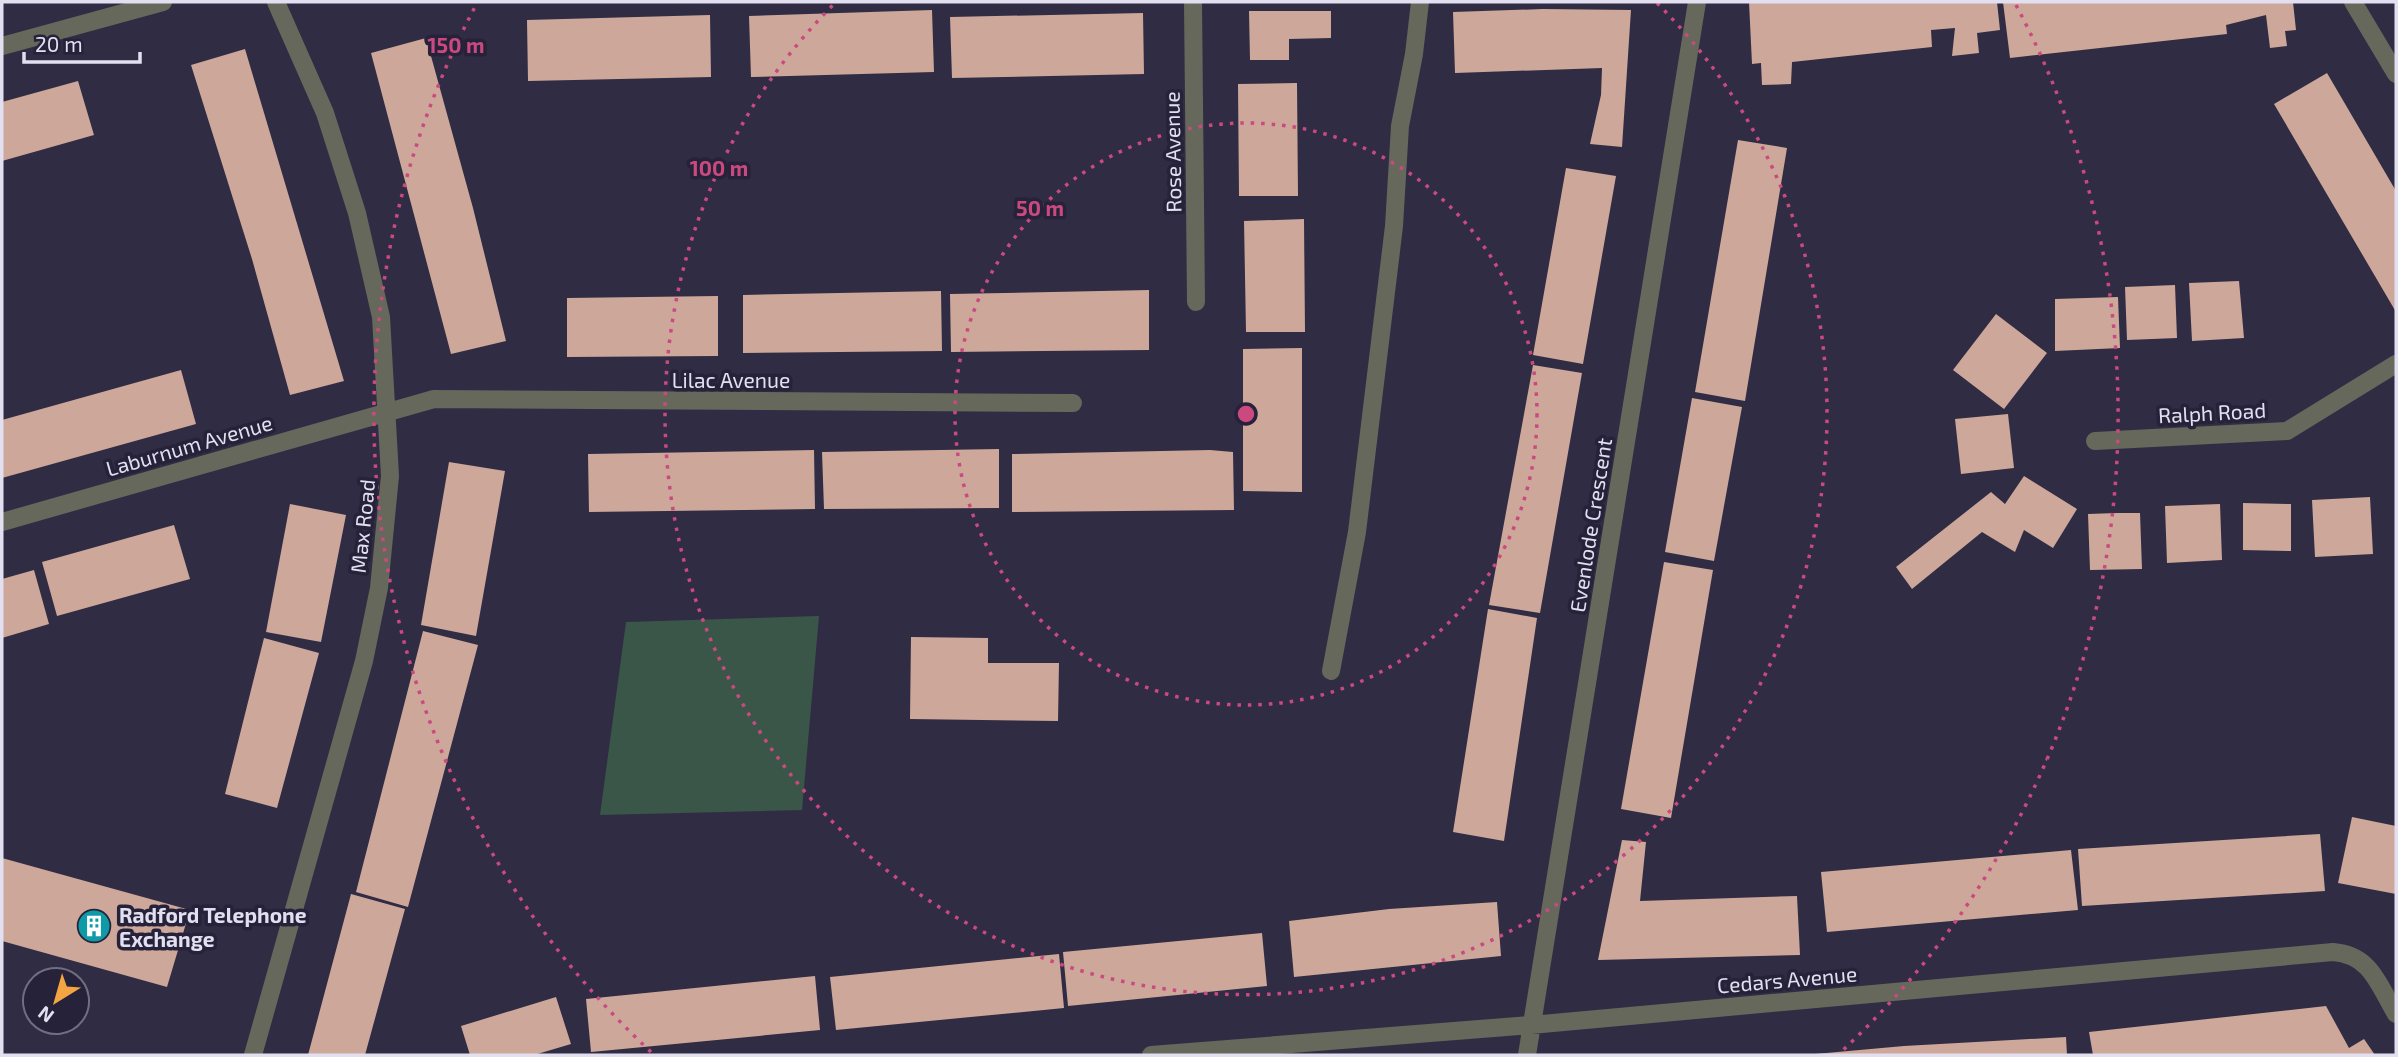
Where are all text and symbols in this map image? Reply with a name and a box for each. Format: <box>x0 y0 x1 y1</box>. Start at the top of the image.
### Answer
scale bar <box>24 21 140 65</box>
text: 20 m <box>35 31 83 56</box>
text: 150 m <box>428 32 484 57</box>
street label: Rose Avenue <box>1158 91 1186 213</box>
text: 100 m <box>690 155 748 180</box>
text: 50 m <box>1016 195 1064 220</box>
street label: Lilac Avenue <box>672 367 790 392</box>
street label: Ralph Road <box>2157 397 2267 427</box>
centre of rings <box>1234 402 1258 426</box>
street label: Laburnum Avenue <box>103 409 275 481</box>
street label: Evenlode Crescent <box>1564 436 1616 614</box>
street label: Max Road <box>345 478 379 574</box>
place label: Radford Telephone Exchange <box>119 902 307 951</box>
building icon: Radford Telephone Exchange <box>75 907 113 945</box>
street label: Cedars Avenue <box>1716 960 1858 998</box>
north arrow <box>21 966 91 1036</box>
text: N <box>33 1002 58 1028</box>

